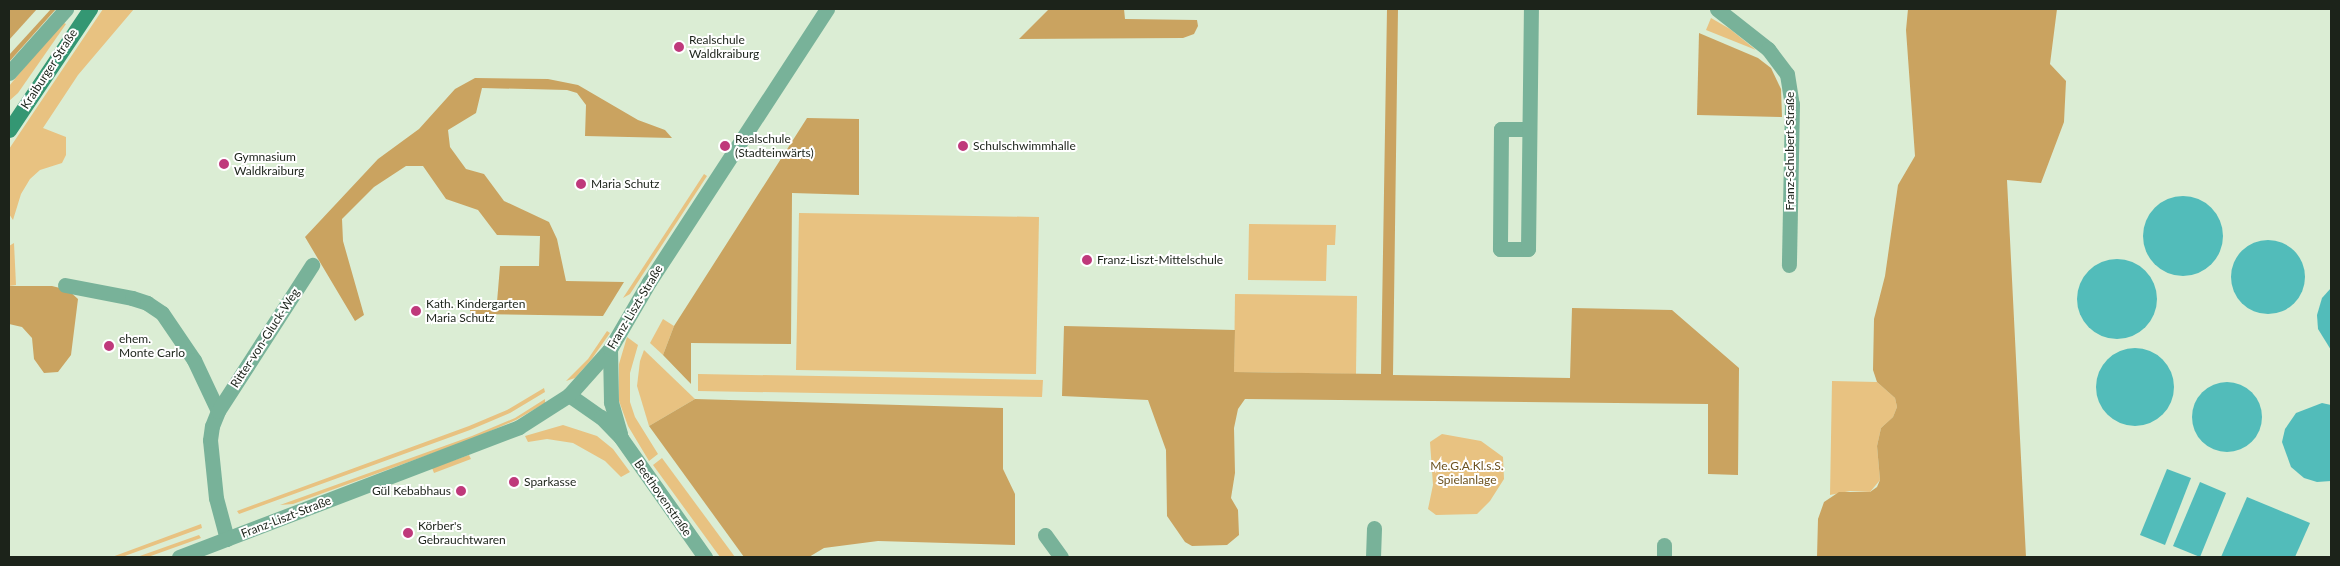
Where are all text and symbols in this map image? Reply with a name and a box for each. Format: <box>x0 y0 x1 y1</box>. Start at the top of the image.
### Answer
street label: Kraiburger Straße <box>18 26 80 112</box>
place label: Realschule Waldkraiburg <box>689 33 759 61</box>
marker: Realschule Waldkraiburg <box>673 41 685 53</box>
street label: Franz-Schubert-Straße <box>1783 92 1797 210</box>
place label: Realschule (Stadteinwärts) <box>735 132 814 160</box>
place label: Schulschwimmhalle <box>973 139 1076 153</box>
marker: Realschule (Stadteinwärts) <box>719 140 731 152</box>
marker: Schulschwimmhalle <box>957 140 969 152</box>
place label: Gymnasium Waldkraiburg <box>234 150 304 178</box>
marker: Gymnasium Waldkraiburg <box>218 158 230 170</box>
place label: Maria Schutz <box>591 177 660 191</box>
marker: Maria Schutz <box>575 178 587 190</box>
place label: Franz-Liszt-Mittelschule <box>1097 253 1223 267</box>
marker: Franz-Liszt-Mittelschule <box>1081 254 1093 266</box>
street label: Franz-Liszt-Straße <box>604 262 666 352</box>
street label: Ritter-von-Gluck-Weg <box>227 286 303 390</box>
place label: Kath. Kindergarten Maria Schutz <box>426 297 525 325</box>
marker: Kath. Kindergarten Maria Schutz <box>410 305 422 317</box>
place label: ehem. Monte Carlo <box>119 332 185 360</box>
marker: ehem. Monte Carlo <box>103 340 115 352</box>
street label: Beethovenstraße <box>631 457 695 539</box>
park label: Me.G.A.Kl.s.S. Spielanlage <box>1430 459 1504 487</box>
place label: Sparkasse <box>524 475 576 489</box>
marker: Sparkasse <box>508 476 520 488</box>
place label: Gül Kebabhaus <box>372 484 451 498</box>
marker: Gül Kebabhaus <box>455 485 467 497</box>
street label: Franz-Liszt-Straße <box>239 493 333 541</box>
place label: Körber's Gebrauchtwaren <box>418 519 506 547</box>
marker: Körber's Gebrauchtwaren <box>402 527 414 539</box>

